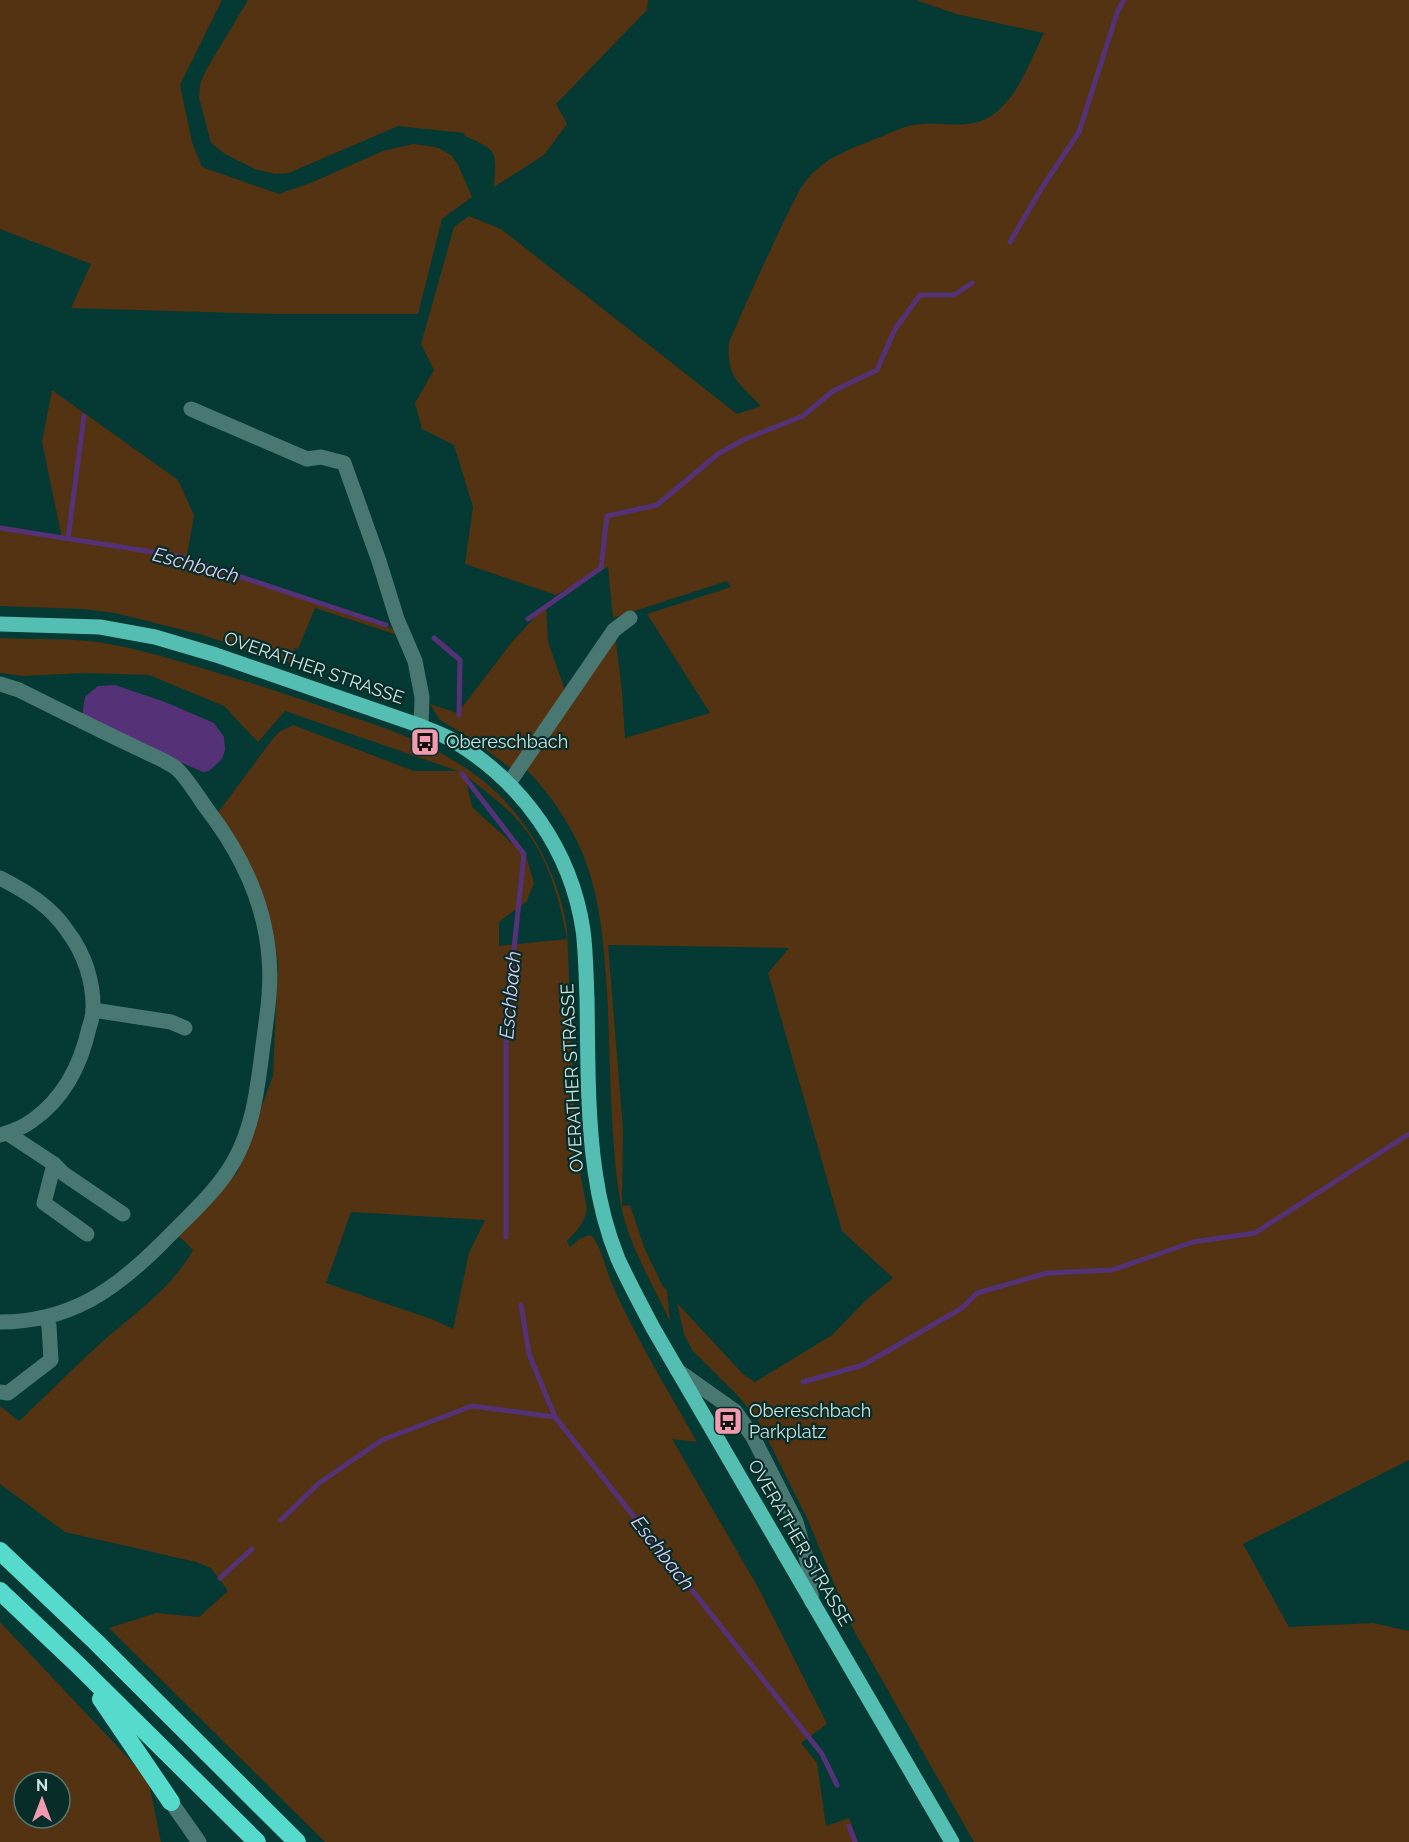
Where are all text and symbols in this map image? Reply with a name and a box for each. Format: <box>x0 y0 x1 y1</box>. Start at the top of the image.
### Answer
water label: Eschbach <box>150 542 242 588</box>
street label: OVERATHER STRASSE <box>221 627 407 708</box>
bus stop icon: Obereschbach <box>409 726 441 758</box>
place label: Obereschbach <box>446 731 568 752</box>
water label: Eschbach <box>494 950 526 1040</box>
street label: OVERATHER STRASSE <box>556 983 587 1173</box>
place label: Obereschbach Parkplatz <box>749 1400 871 1442</box>
bus stop icon: Obereschbach Parkplatz <box>712 1405 744 1437</box>
street label: OVERATHER STRASSE <box>744 1456 857 1630</box>
water label: Eschbach <box>626 1511 700 1595</box>
north arrow <box>12 1770 72 1830</box>
text: N <box>36 1776 48 1795</box>

